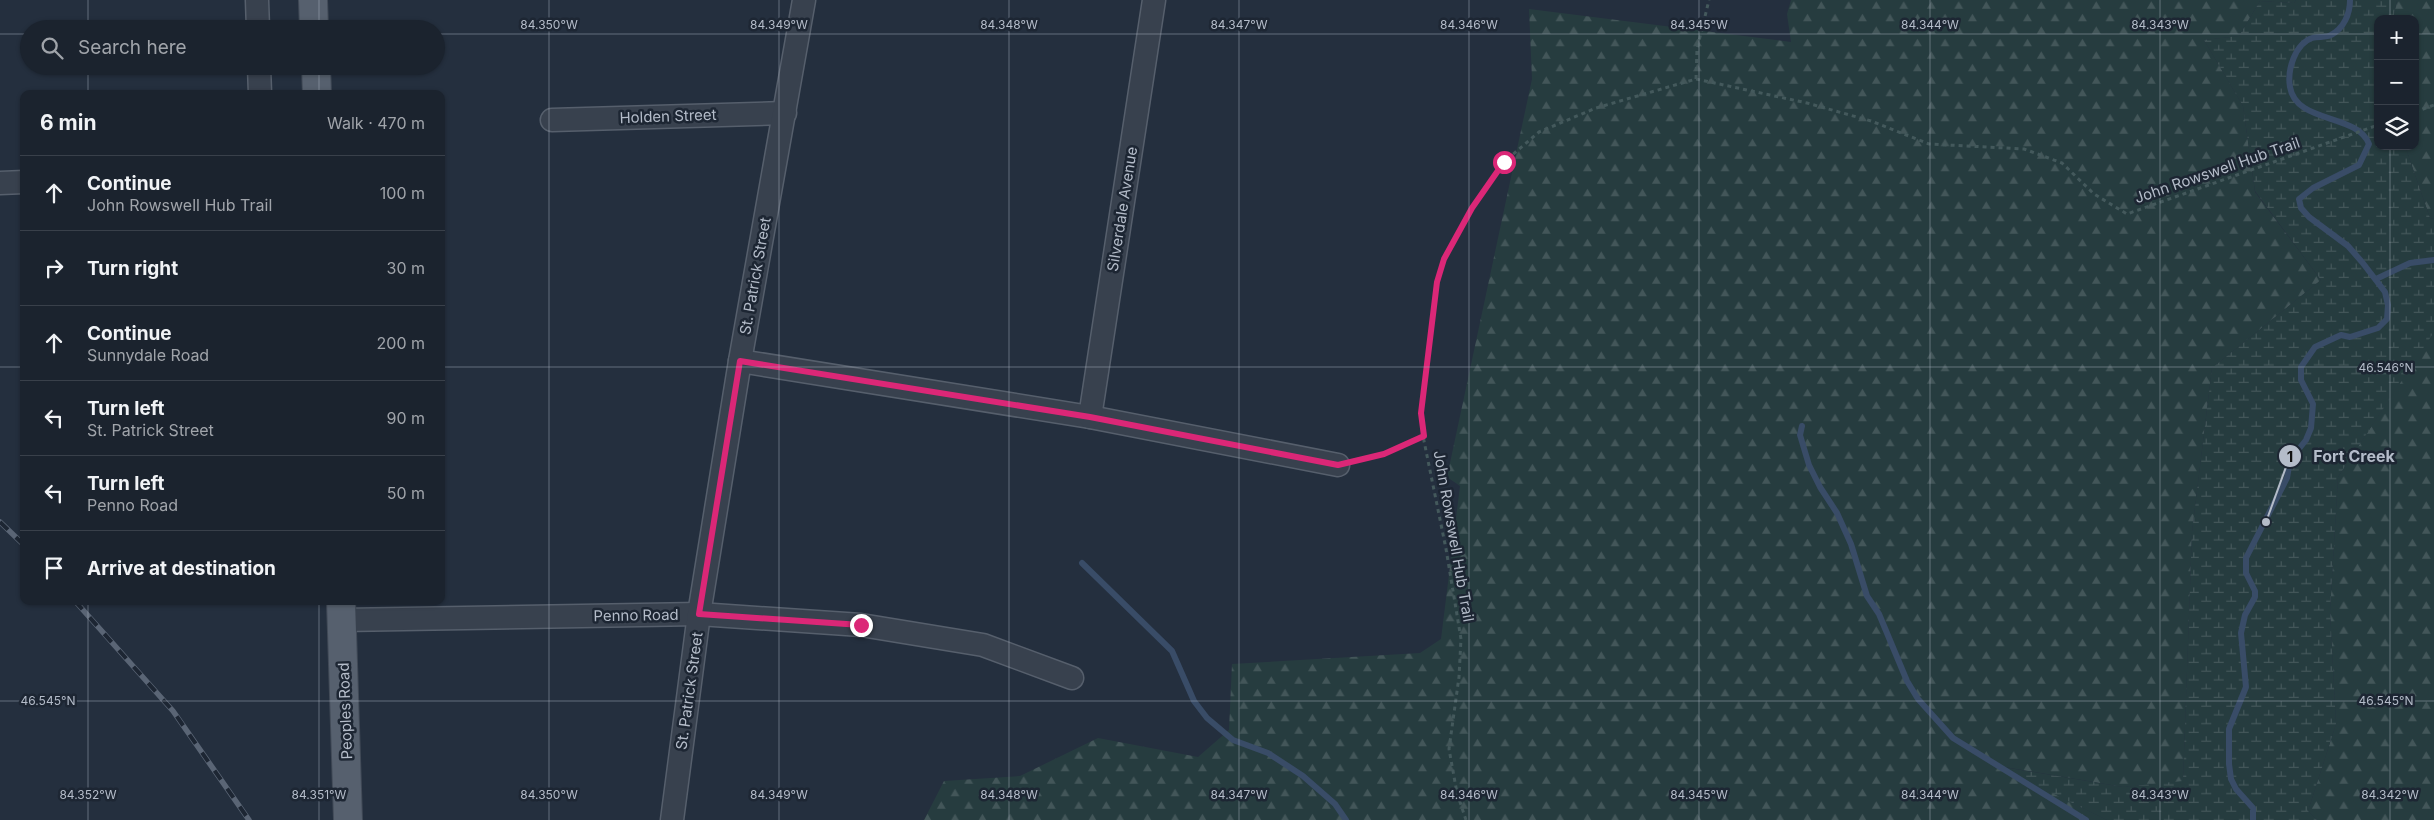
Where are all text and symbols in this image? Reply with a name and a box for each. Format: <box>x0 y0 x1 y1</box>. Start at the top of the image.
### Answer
map controls <box>2374 15 2419 150</box>
button: + <box>2374 15 2419 60</box>
text: 84.350°W <box>520 17 578 32</box>
text: 84.349°W <box>750 17 808 32</box>
text: 84.348°W <box>980 17 1038 32</box>
text: 84.347°W <box>1210 17 1268 32</box>
text: 84.346°W <box>1440 17 1498 32</box>
text: 84.345°W <box>1670 17 1728 32</box>
text: 84.344°W <box>1901 17 1959 32</box>
text: 84.343°W <box>2131 17 2189 32</box>
search box <box>20 20 445 75</box>
icon: search <box>38 34 66 62</box>
text: Search here <box>78 36 187 59</box>
button: − <box>2374 60 2419 105</box>
street label: Holden Street <box>619 105 717 127</box>
button: layers <box>2374 105 2419 150</box>
text: 6 min <box>40 110 97 135</box>
text: Walk · 470 m <box>327 113 425 133</box>
street label: John Rowswell Hub Trail <box>2132 133 2302 207</box>
street label: Silverdale Avenue <box>1103 145 1141 273</box>
route start <box>1493 151 1516 174</box>
text: Continue <box>87 172 172 195</box>
icon: ahead <box>40 179 68 207</box>
text: 100 m <box>380 183 425 203</box>
text: John Rowswell Hub Trail <box>87 195 272 215</box>
street label: St. Patrick Street <box>735 216 775 336</box>
icon: right <box>40 254 68 282</box>
text: Turn right <box>87 257 178 280</box>
text: 30 m <box>387 258 425 278</box>
text: Continue <box>87 322 172 345</box>
icon: ahead <box>40 329 68 357</box>
text: 200 m <box>377 333 425 353</box>
text: Sunnydale Road <box>87 345 209 365</box>
text: 46.546°N <box>2358 360 2414 375</box>
text: Turn left <box>87 397 165 420</box>
icon: left <box>40 404 68 432</box>
text: 90 m <box>386 408 425 428</box>
text: St. Patrick Street <box>87 420 214 440</box>
callout: Fort Creek <box>2278 441 2404 472</box>
text: Fort Creek <box>2313 446 2395 466</box>
text: 1 <box>2287 447 2293 466</box>
street label: John Rowswell Hub Trail <box>1430 449 1478 623</box>
text: Turn left <box>87 472 165 495</box>
icon: left <box>40 479 68 507</box>
text: 50 m <box>387 483 425 503</box>
text: Penno Road <box>87 495 178 515</box>
icon: arrive <box>40 554 68 582</box>
text: Arrive at destination <box>87 557 276 580</box>
street label: Penno Road <box>593 605 679 625</box>
route end <box>850 614 873 637</box>
street label: St. Patrick Street <box>671 631 707 751</box>
street label: Peoples Road <box>334 662 356 760</box>
text: 46.545°N <box>21 693 75 708</box>
text: 46.545°N <box>2359 693 2413 708</box>
text: 84.352°W <box>59 787 117 802</box>
text: 84.351°W <box>292 787 347 802</box>
text: 84.350°W <box>520 787 578 802</box>
text: 84.349°W <box>750 787 808 802</box>
text: 84.348°W <box>980 787 1038 802</box>
text: 84.347°W <box>1210 787 1268 802</box>
text: 84.346°W <box>1440 787 1498 802</box>
text: 84.345°W <box>1670 787 1728 802</box>
text: 84.344°W <box>1901 787 1959 802</box>
text: 84.343°W <box>2131 787 2189 802</box>
text: 84.342°W <box>2361 787 2419 802</box>

